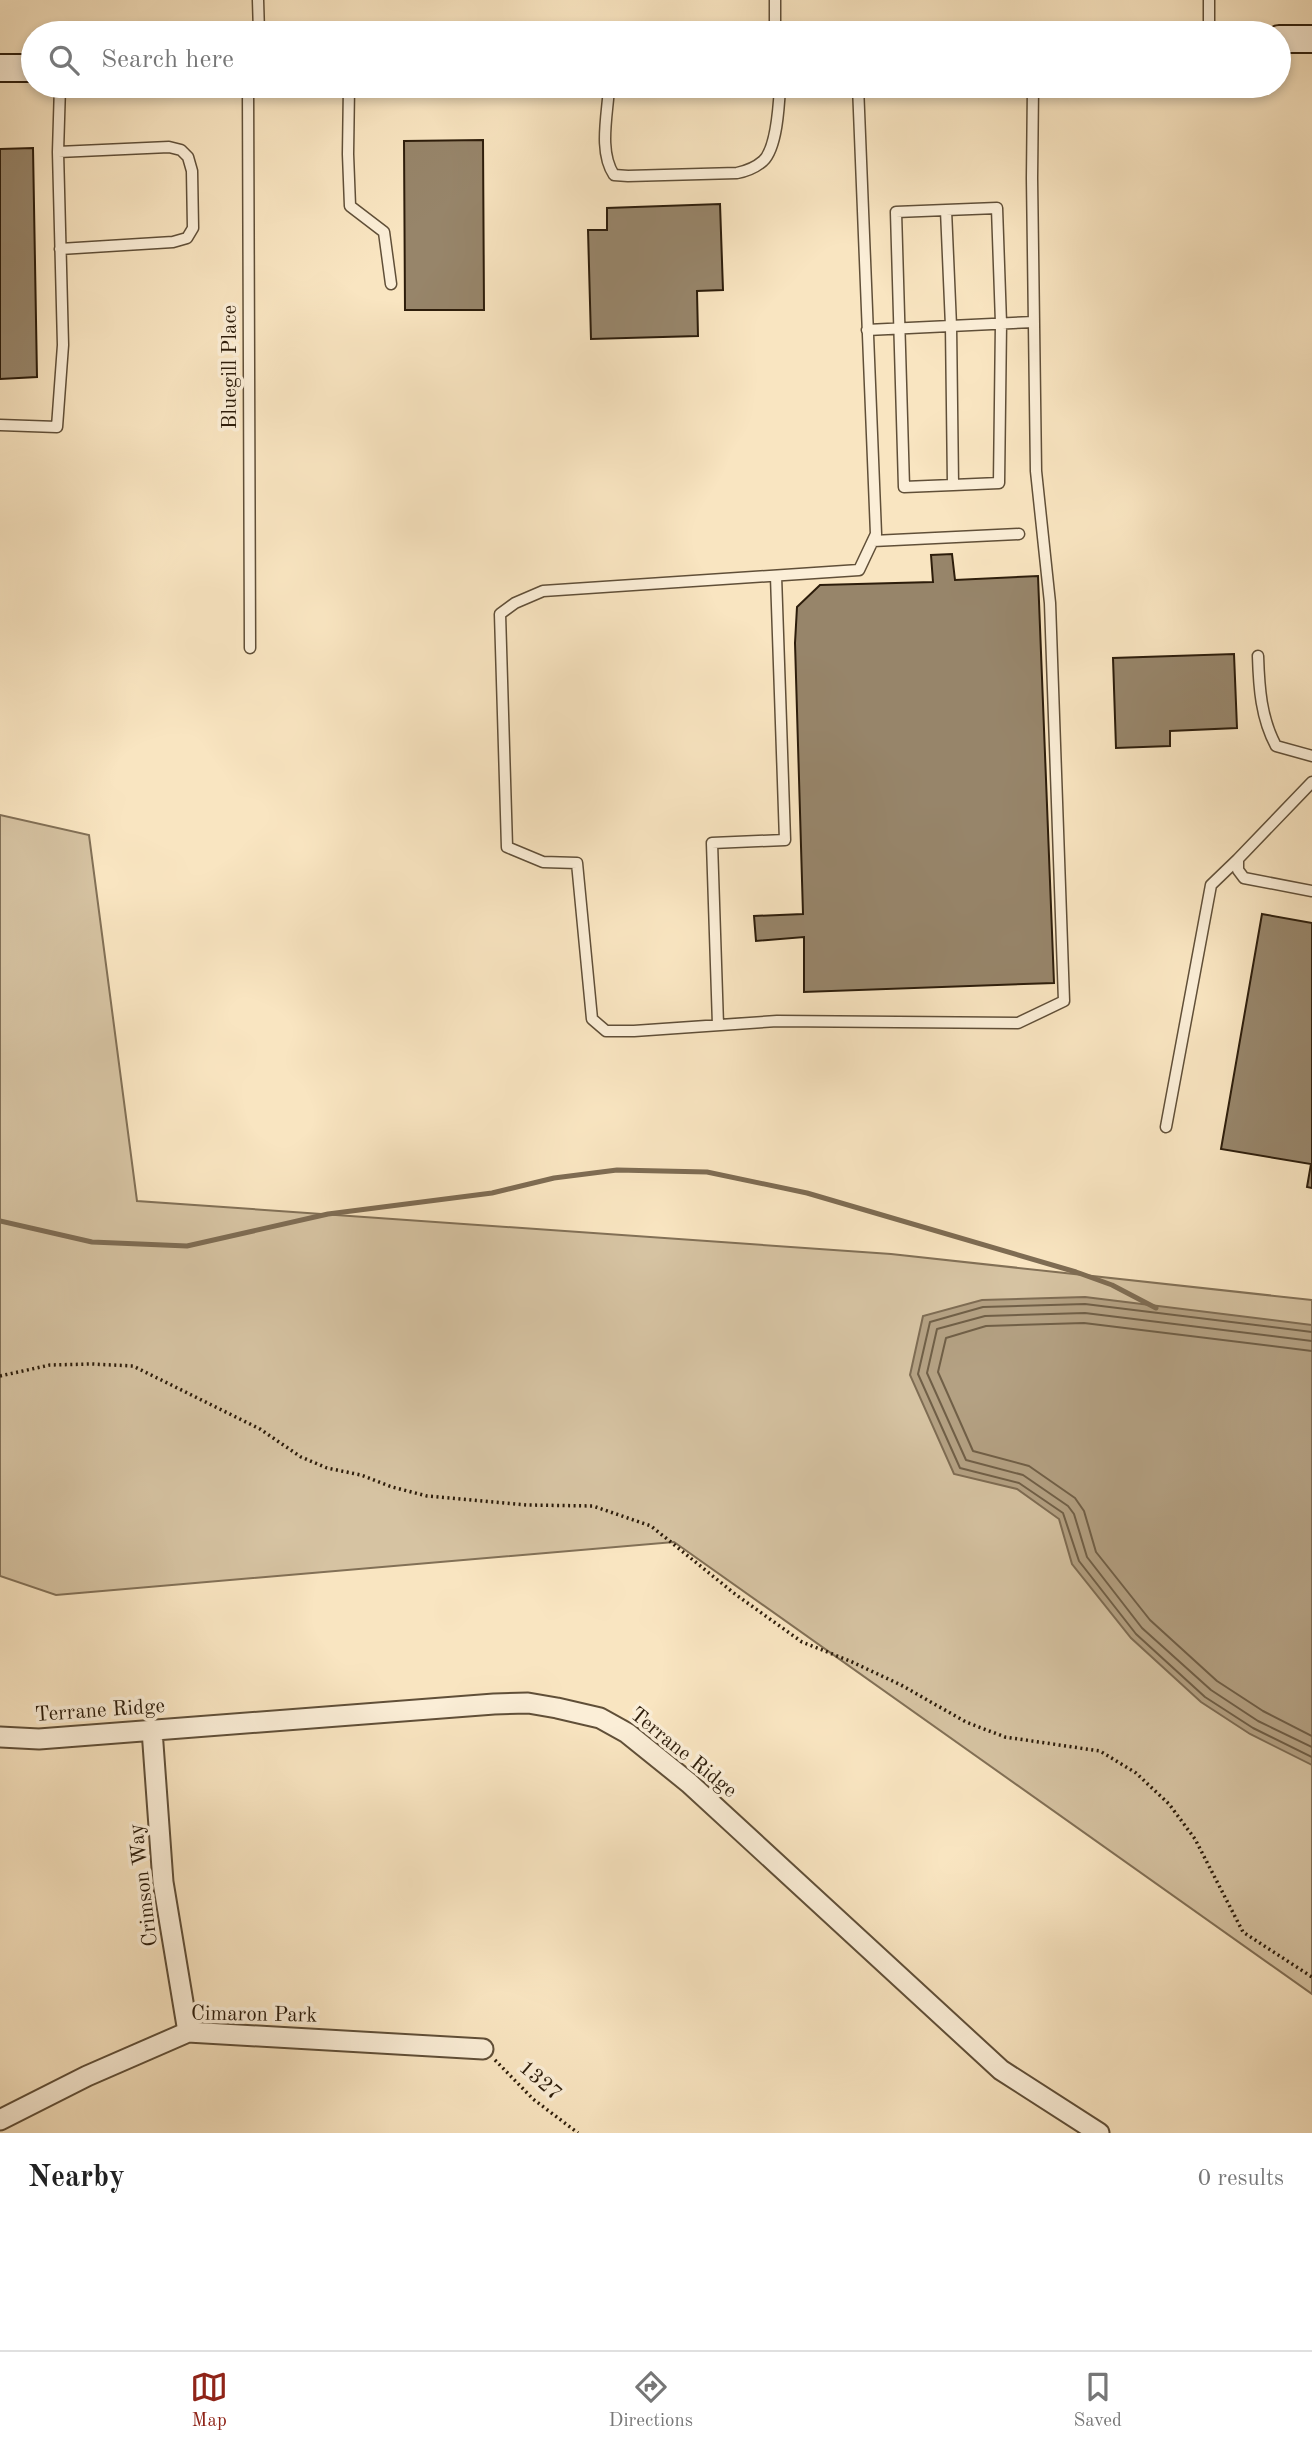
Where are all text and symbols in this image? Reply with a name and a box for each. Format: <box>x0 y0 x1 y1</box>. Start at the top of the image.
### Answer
search box <box>21 21 1291 98</box>
icon: search <box>45 41 83 79</box>
text: Search here <box>101 47 234 73</box>
street label: Bluegill Place <box>220 305 241 429</box>
street label: Terrane Ridge <box>34 1696 166 1726</box>
street label: Terrane Ridge <box>626 1704 740 1802</box>
street label: Crimson Way <box>126 1822 162 1948</box>
street label: Cimaron Park <box>191 2003 317 2027</box>
street label: 1327 <box>515 2057 565 2105</box>
text: Nearby <box>28 2163 125 2193</box>
text: 0 results <box>1198 2167 1284 2190</box>
tab: Map <box>190 2368 228 2433</box>
tab: Directions <box>609 2368 693 2433</box>
tab: Saved <box>1073 2368 1122 2433</box>

